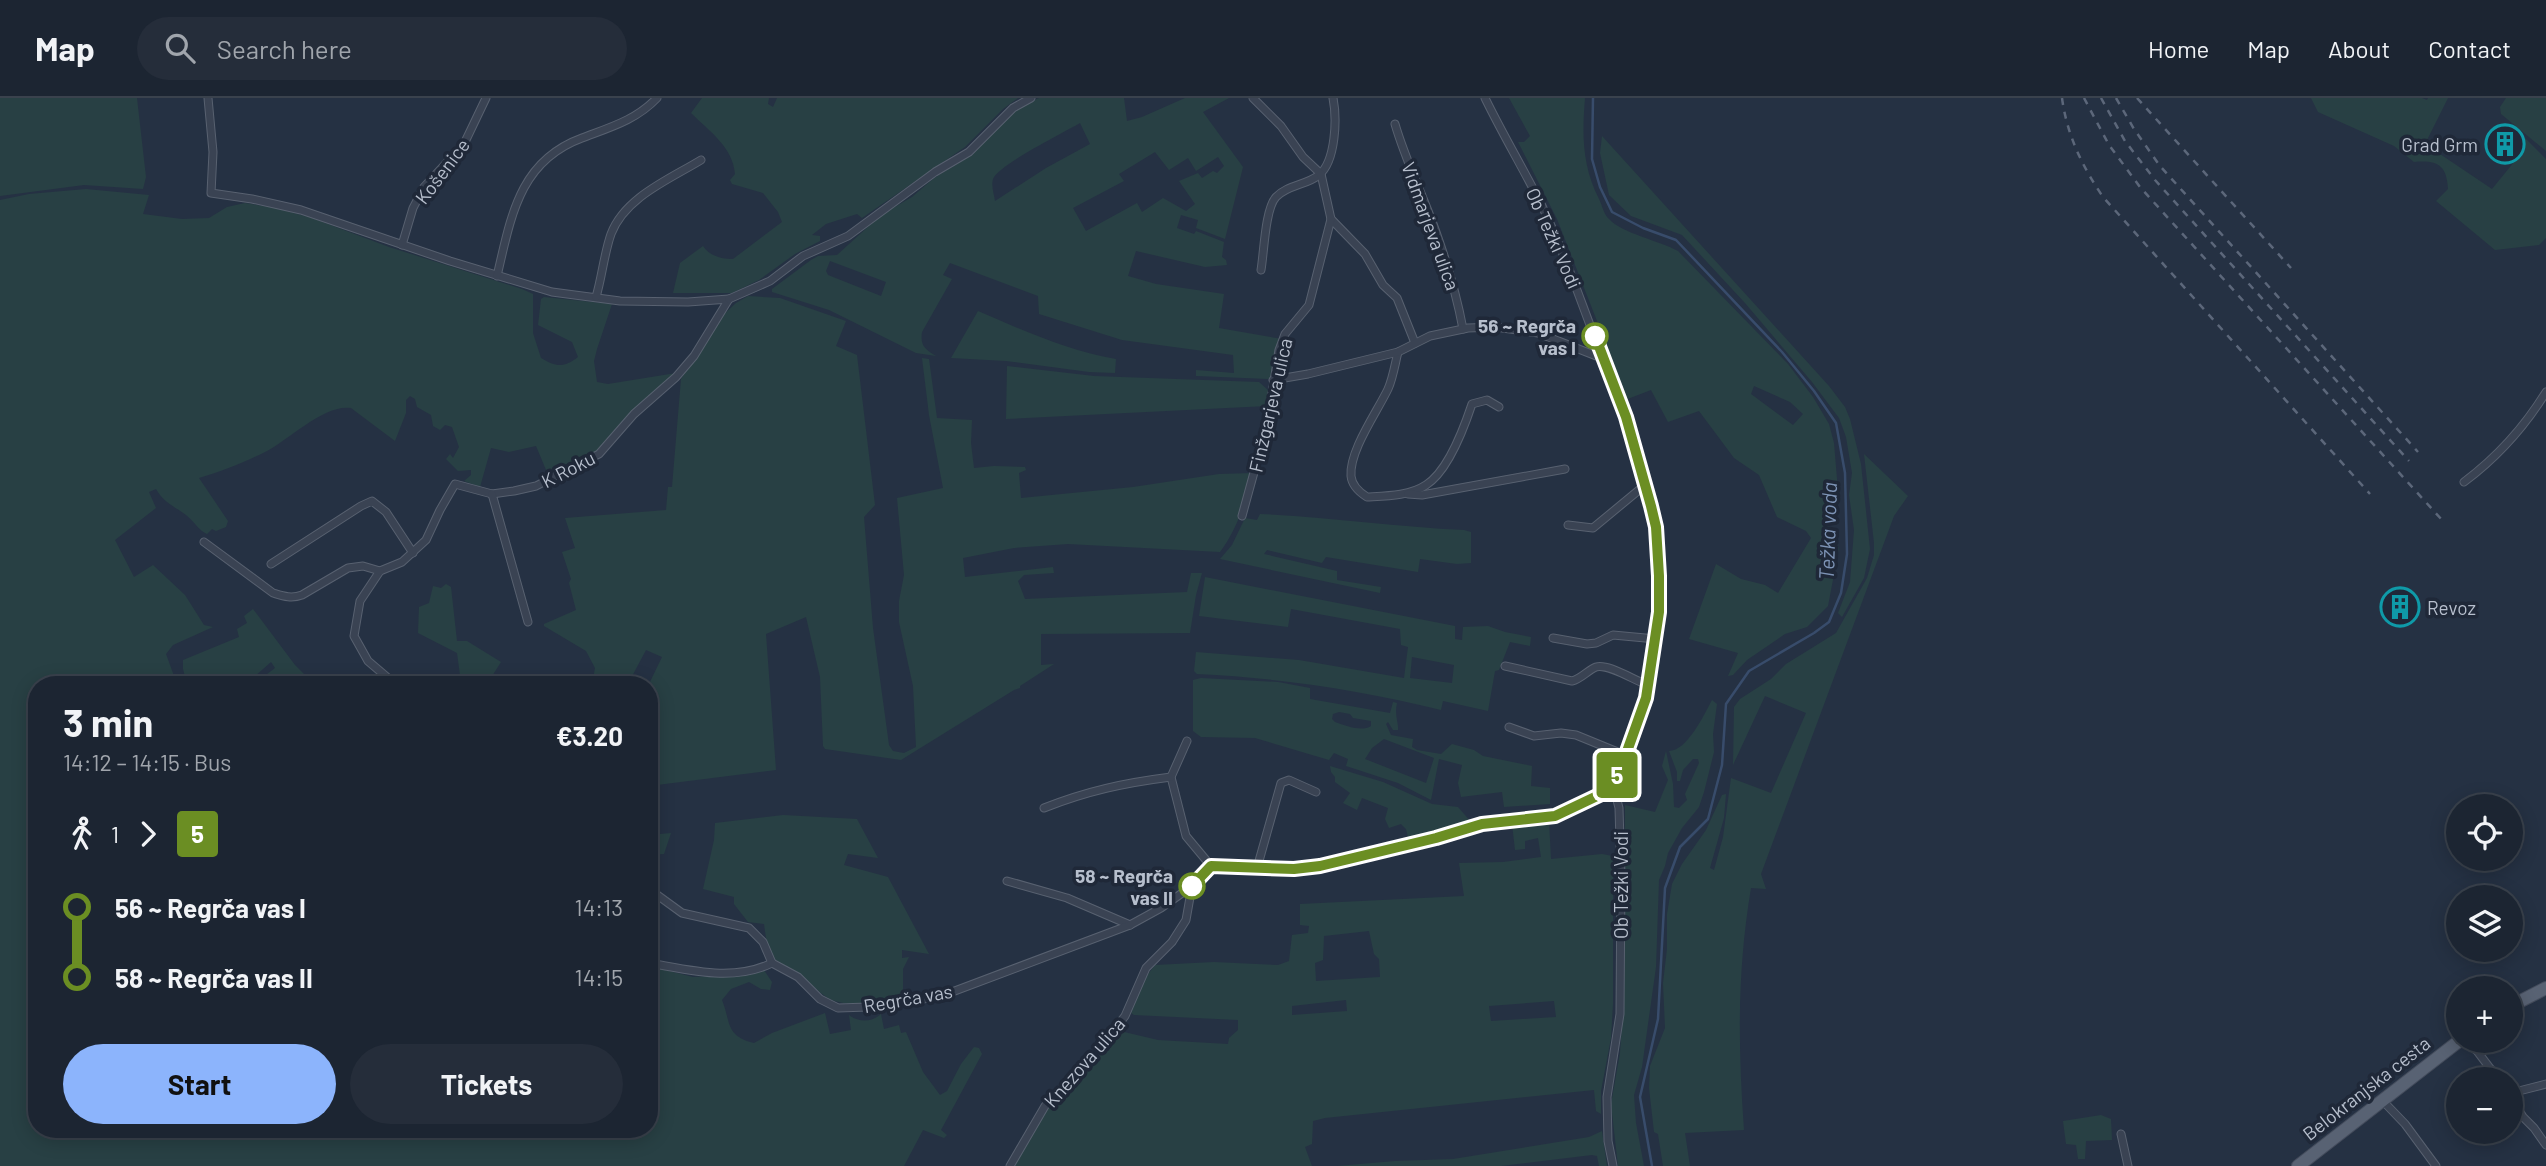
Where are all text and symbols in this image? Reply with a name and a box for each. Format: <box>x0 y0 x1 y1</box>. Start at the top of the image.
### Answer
search box <box>137 17 627 80</box>
text: Map <box>35 28 95 68</box>
icon: search <box>161 29 199 67</box>
text: Search here <box>217 33 352 64</box>
text: Home <box>2148 34 2209 63</box>
text: Map <box>2247 34 2290 63</box>
text: About <box>2328 34 2390 63</box>
text: Contact <box>2428 34 2511 63</box>
building icon: Grad Grm <box>2484 123 2526 165</box>
place label: Grad Grm <box>2401 133 2478 156</box>
street label: Košenice <box>410 134 474 208</box>
street label: Vidmarjeva ulica <box>1397 159 1465 293</box>
street label: Ob Težki Vodi <box>1522 184 1586 292</box>
place label: 56 ~ Regrča vas I <box>1478 314 1576 359</box>
marker: 56 ~ Regrča vas I <box>1582 323 1608 349</box>
street label: Finžgarjeva ulica <box>1243 336 1297 474</box>
street label: K Roku <box>537 446 599 492</box>
water label: Težka voda <box>1813 482 1841 580</box>
building icon: Revoz <box>2379 586 2421 628</box>
place label: Revoz <box>2427 596 2476 619</box>
text: 3 min <box>63 699 153 745</box>
text: €3.20 <box>556 720 623 751</box>
text: 14:12 – 14:15 · Bus <box>63 748 231 776</box>
line badge: 5 <box>1594 752 1640 798</box>
text: 5 <box>1611 760 1623 789</box>
map controls <box>2446 794 2523 1144</box>
button: locate <box>2446 794 2523 871</box>
icon: walk <box>63 815 101 853</box>
icon: forward <box>129 815 167 853</box>
text: 5 <box>191 819 204 848</box>
text: 1 <box>111 820 119 848</box>
street label: Ob Težki Vodi <box>1609 831 1632 939</box>
place label: 58 ~ Regrča vas II <box>1075 864 1173 909</box>
marker: 58 ~ Regrča vas II <box>1179 873 1205 899</box>
button: layers <box>2446 885 2523 962</box>
text: 56 ~ Regrča vas I <box>115 892 306 923</box>
text: 14:13 <box>575 893 623 921</box>
text: 58 ~ Regrča vas II <box>115 962 313 993</box>
text: 14:15 <box>575 963 623 991</box>
button: + <box>2446 976 2523 1053</box>
street label: Regrča vas <box>862 979 954 1017</box>
street label: Knezova ulica <box>1039 1012 1129 1112</box>
street label: Belokranjska cesta <box>2298 1031 2434 1145</box>
button: Start <box>63 1044 336 1124</box>
button: Tickets <box>350 1044 623 1124</box>
button: − <box>2446 1067 2523 1144</box>

